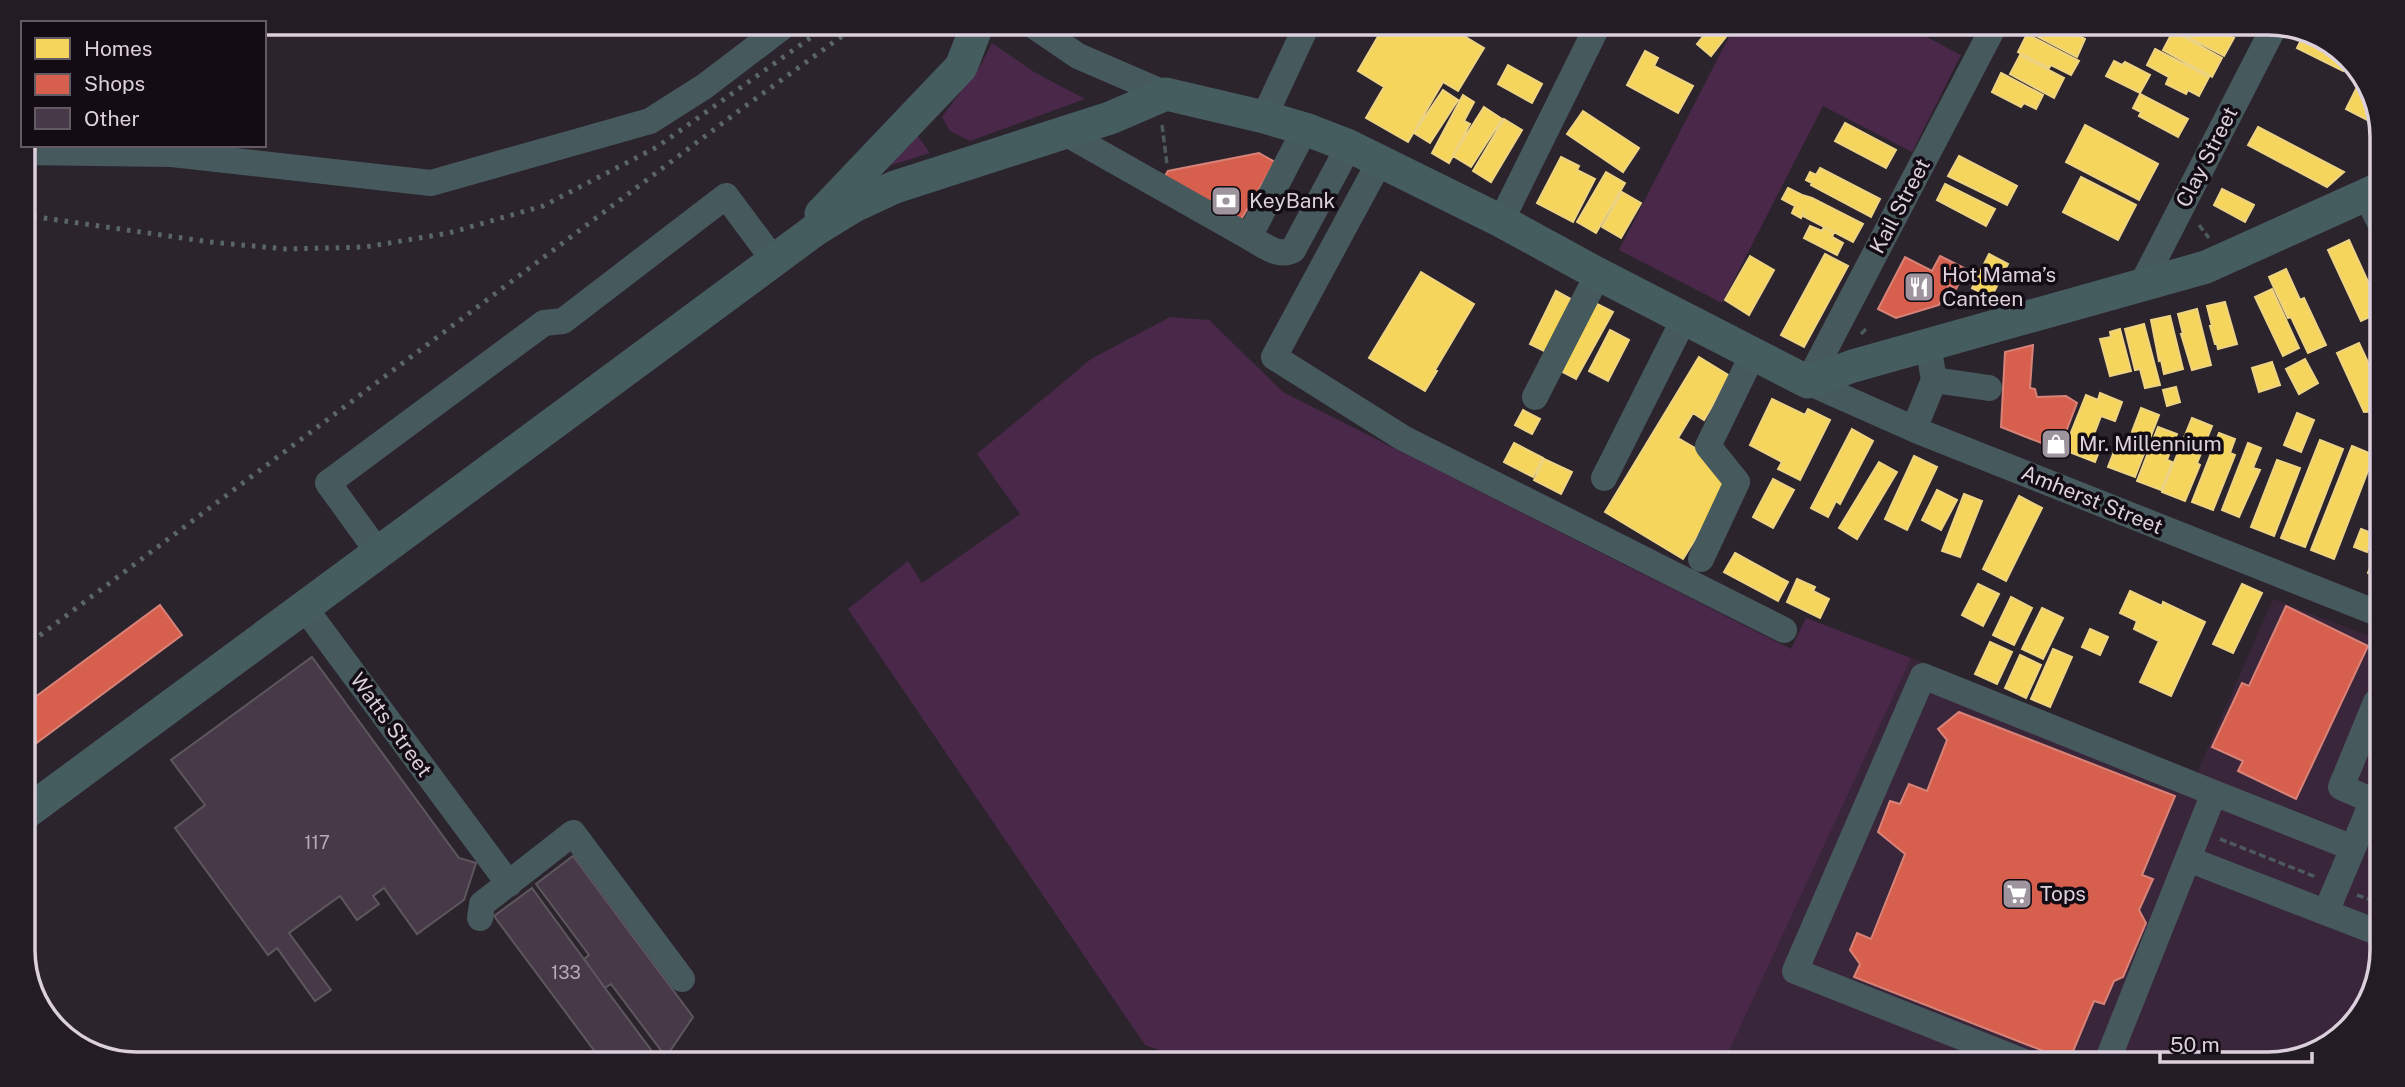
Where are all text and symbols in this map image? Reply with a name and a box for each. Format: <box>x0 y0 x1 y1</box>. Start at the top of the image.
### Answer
legend <box>21 21 266 147</box>
text: Homes <box>84 36 152 61</box>
text: Shops <box>84 71 145 96</box>
street label: Clay Street <box>2171 102 2243 211</box>
text: Other <box>84 106 140 131</box>
street label: Kail Street <box>1864 154 1935 258</box>
bank icon: KeyBank <box>1209 184 1243 218</box>
place label: KeyBank <box>1249 188 1336 213</box>
place label: Hot Mama’s Canteen <box>1942 262 2056 311</box>
restaurant icon: Hot Mama’s Canteen <box>1902 270 1936 304</box>
shop icon: Mr. Millennium <box>2039 427 2073 461</box>
place label: Mr. Millennium <box>2079 431 2222 456</box>
street label: Amherst Street <box>2018 460 2167 539</box>
street label: Watts Street <box>345 668 438 782</box>
house number: 117 <box>304 832 330 853</box>
supermarket icon: Tops <box>2000 877 2034 911</box>
place label: Tops <box>2040 881 2086 906</box>
house number: 133 <box>551 962 581 983</box>
scale bar <box>2160 1020 2312 1064</box>
text: 50 m <box>2170 1032 2220 1057</box>

